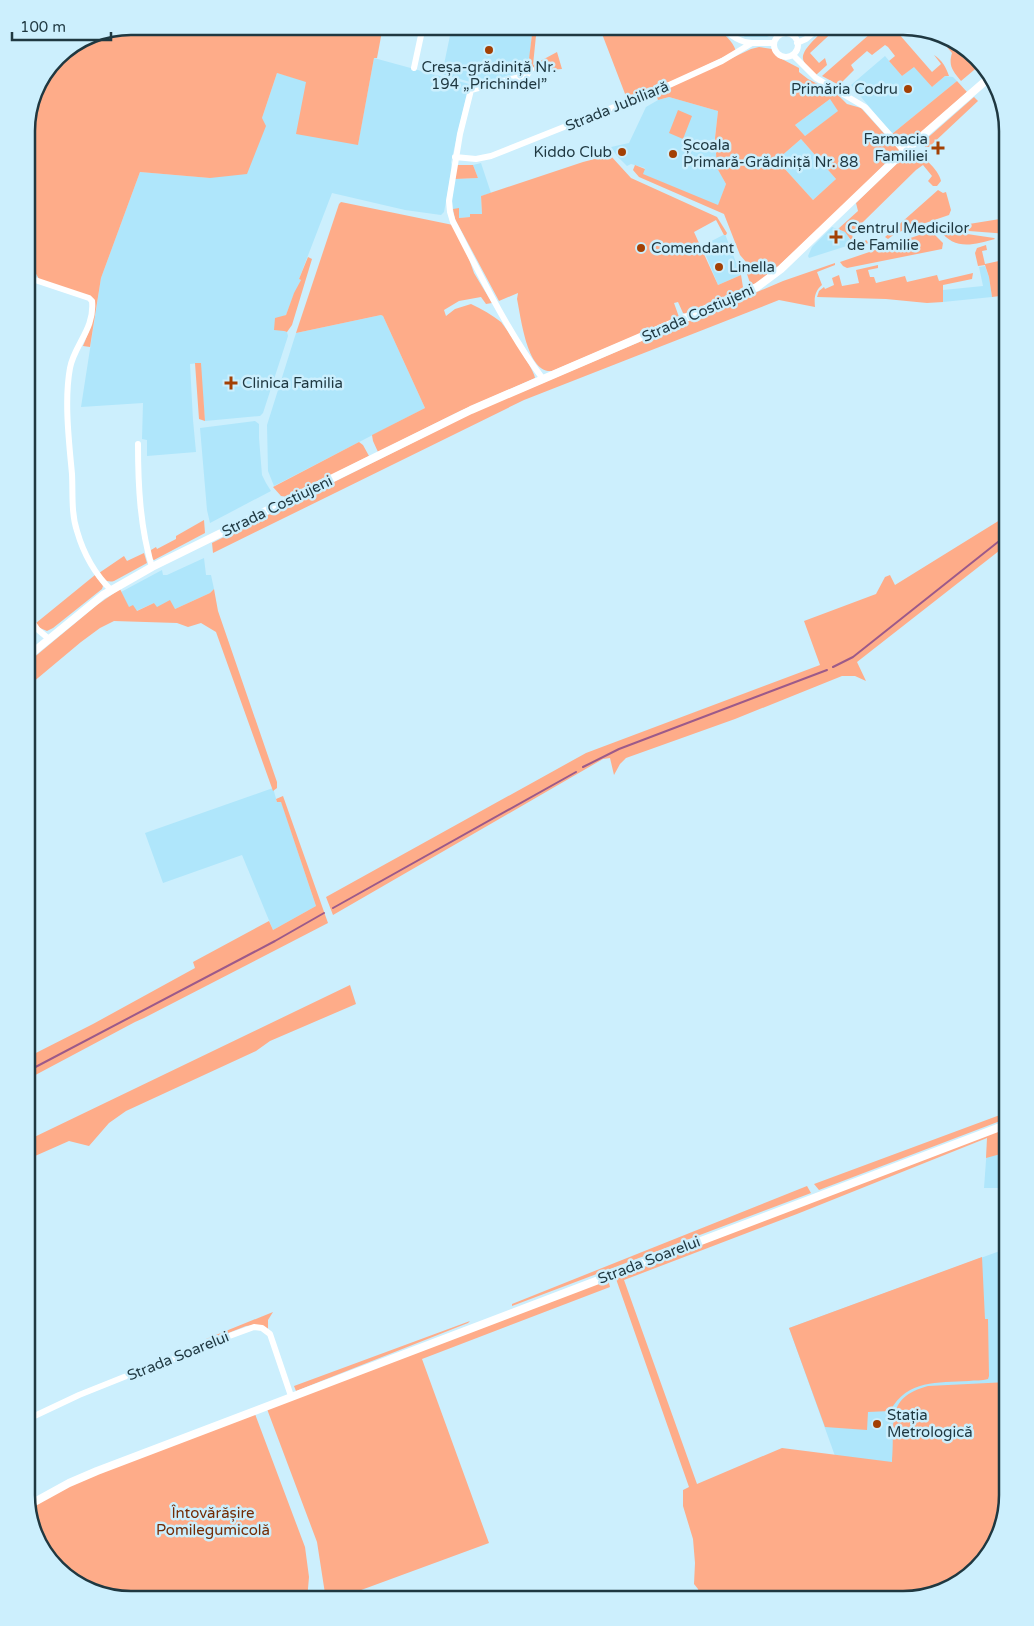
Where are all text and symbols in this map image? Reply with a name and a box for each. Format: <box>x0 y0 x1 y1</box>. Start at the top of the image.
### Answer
scale bar <box>12 10 111 42</box>
text: 100 m <box>20 18 66 36</box>
marker: Creșa-grădiniță Nr. 194 „Prichindel” <box>483 44 495 56</box>
place label: Creșa-grădiniță Nr. 194 „Prichindel” <box>422 58 556 93</box>
street label: Strada Jubiliară <box>563 77 671 135</box>
place label: Primăria Codru <box>791 80 898 98</box>
marker: Primăria Codru <box>902 83 914 95</box>
place label: Farmacia Familiei <box>863 130 928 165</box>
place label: Școala Primară-Grădiniță Nr. 88 <box>683 136 858 171</box>
marker: Farmacia Familiei <box>932 142 944 154</box>
place label: Kiddo Club <box>534 143 612 161</box>
marker: Kiddo Club <box>616 146 628 158</box>
marker: Școala Primară-Grădiniță Nr. 88 <box>667 148 679 160</box>
place label: Centrul Medicilor de Familie <box>847 219 969 254</box>
marker: Centrul Medicilor de Familie <box>829 230 843 244</box>
place label: Comendant <box>651 239 735 257</box>
marker: Comendant <box>635 242 647 254</box>
place label: Linella <box>729 258 775 276</box>
marker: Linella <box>713 261 725 273</box>
street label: Strada Costiujeni <box>639 280 757 346</box>
place label: Clinica Familia <box>242 374 343 392</box>
marker: Clinica Familia <box>224 376 238 390</box>
street label: Strada Costiujeni <box>219 471 335 541</box>
street label: Strada Soarelui <box>595 1232 703 1288</box>
street label: Strada Soarelui <box>125 1327 231 1385</box>
place label: Stația Metrologică <box>887 1406 973 1441</box>
marker: Stația Metrologică <box>871 1418 883 1430</box>
park label: Întovărășire Pomilegumicolă <box>156 1504 270 1539</box>

